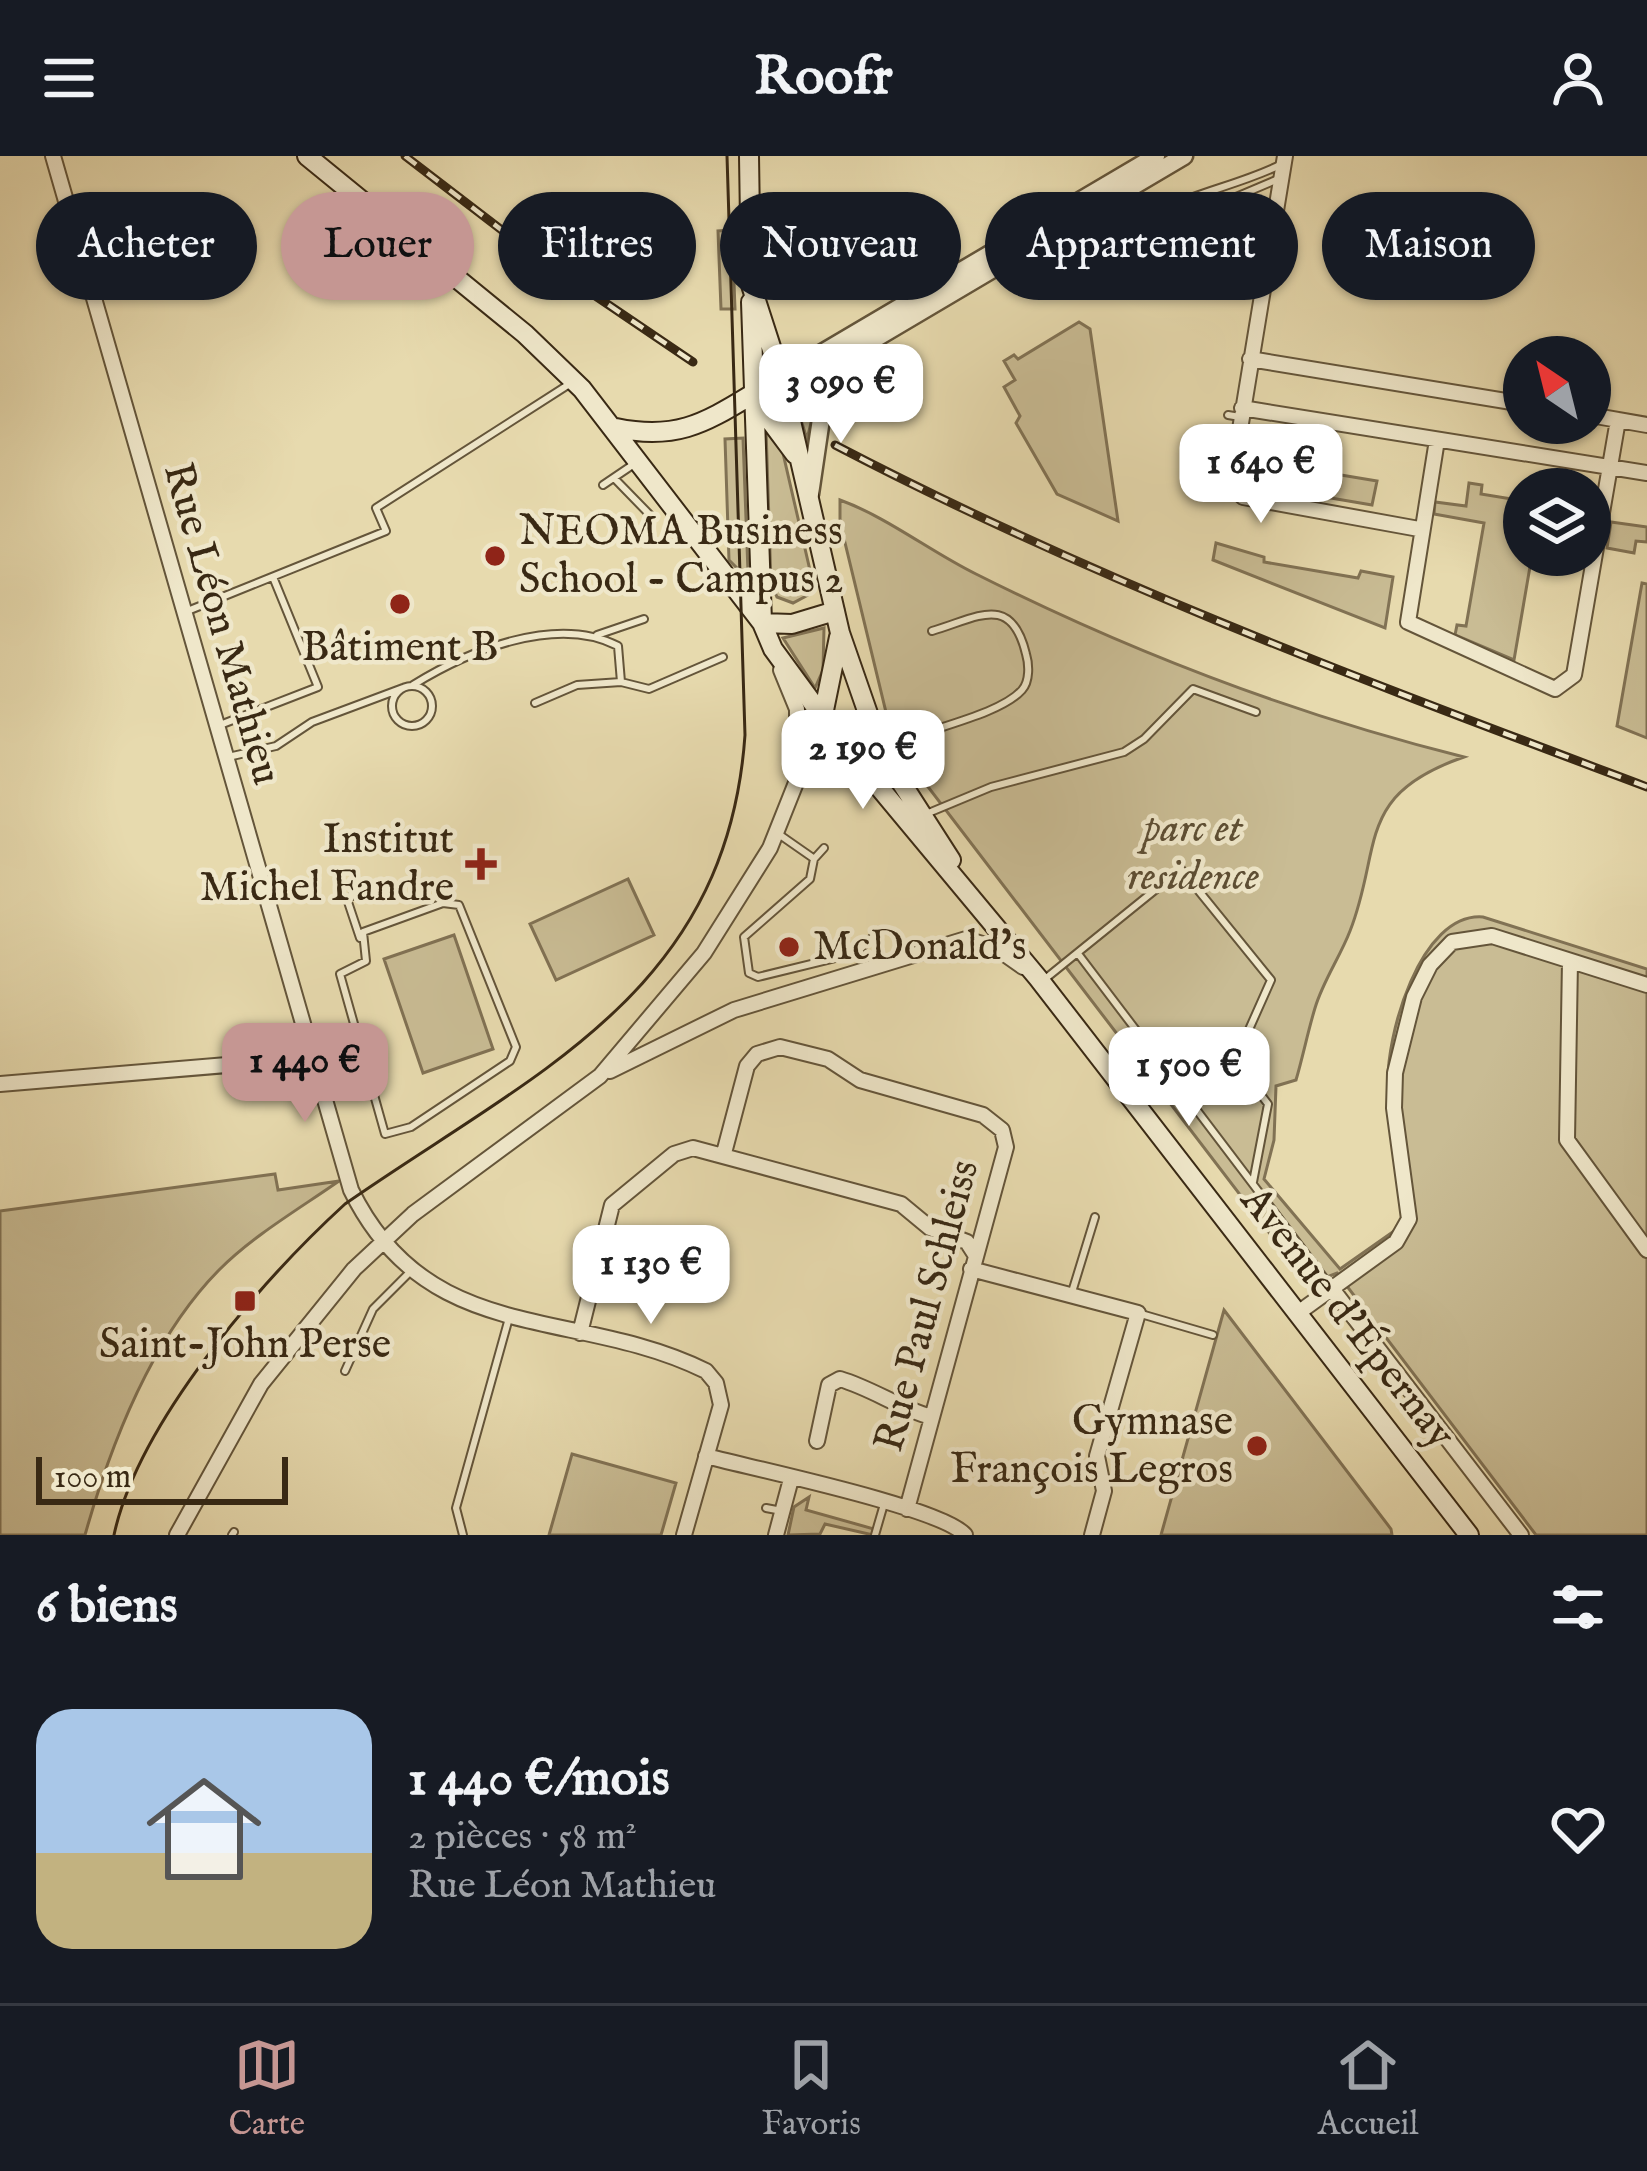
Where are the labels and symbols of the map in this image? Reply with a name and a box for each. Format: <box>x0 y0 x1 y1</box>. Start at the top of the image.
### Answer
north arrow <box>1503 336 1611 444</box>
pin: 3 090 € <box>730 344 952 446</box>
pin: 1 640 € <box>1150 424 1372 526</box>
street label: Rue Léon Mathieu <box>150 457 292 791</box>
place label: NEOMA Business School - Campus 2 <box>519 506 844 607</box>
marker: NEOMA Business School - Campus 2 <box>482 543 508 569</box>
marker: Bâtiment B <box>387 591 413 617</box>
place label: Bâtiment B <box>302 622 498 675</box>
pin: 2 190 € <box>752 710 974 812</box>
park label: parc et residence <box>1127 803 1259 904</box>
place label: Institut Michel Fandre <box>200 814 454 915</box>
marker: Institut Michel Fandre <box>465 848 497 880</box>
place label: McDonald's <box>813 921 1027 974</box>
marker: McDonald's <box>776 934 802 960</box>
pin: 1 440 € <box>194 1023 416 1125</box>
pin: 1 500 € <box>1078 1027 1300 1129</box>
street label: Rue Paul Schleiss <box>864 1154 992 1458</box>
street label: Avenue d'Épernay <box>1227 1175 1467 1460</box>
pin: 1 130 € <box>540 1225 762 1327</box>
marker: Saint-John Perse <box>232 1288 258 1314</box>
place label: Saint-John Perse <box>99 1319 391 1372</box>
place label: Gymnase François Legros <box>950 1396 1233 1497</box>
marker: Gymnase François Legros <box>1244 1433 1270 1459</box>
scale bar <box>36 1451 288 1504</box>

